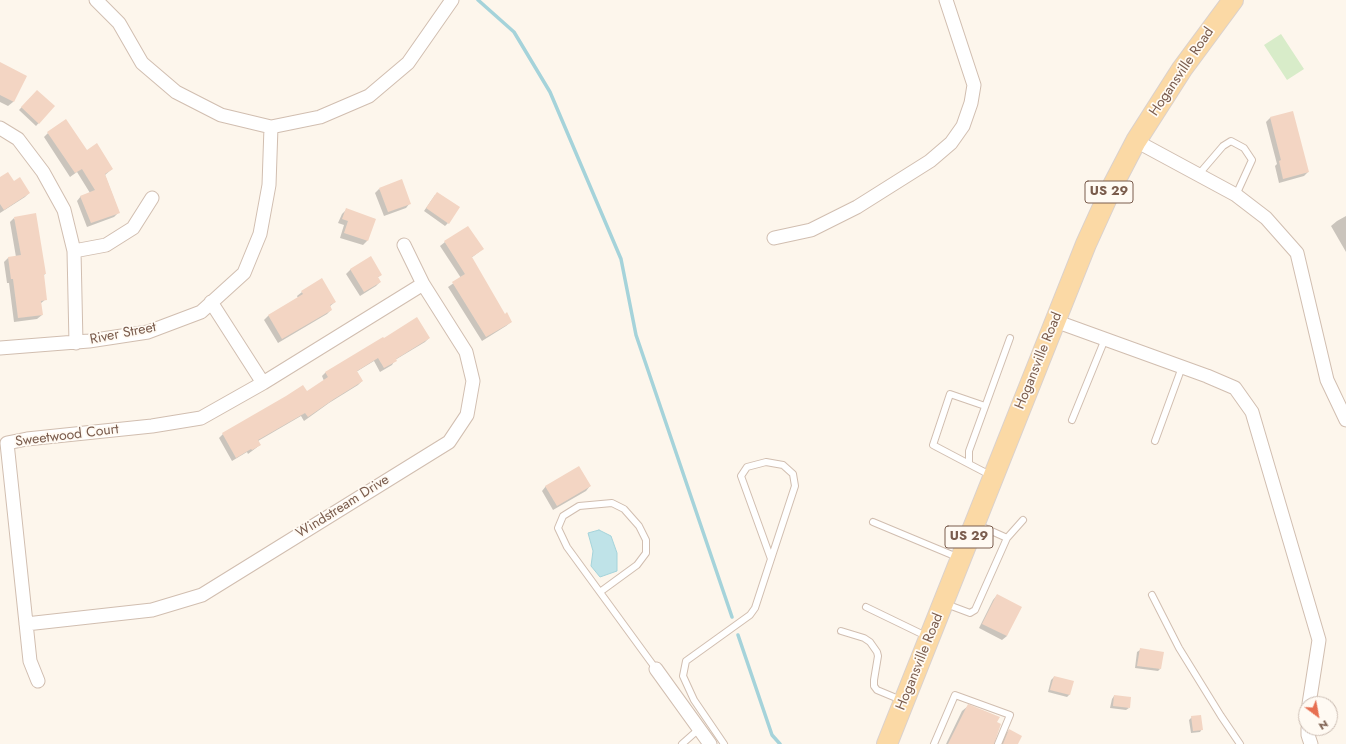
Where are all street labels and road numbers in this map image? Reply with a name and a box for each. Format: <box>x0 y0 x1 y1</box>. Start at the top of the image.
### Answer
street label: Hogansville Road <box>1146 25 1218 119</box>
road number: US 29 <box>1085 181 1133 203</box>
street label: Hogansville Road <box>1012 310 1066 412</box>
street label: River Street <box>88 319 158 349</box>
street label: Sweetwood Court <box>14 421 120 451</box>
street label: Windstream Drive <box>293 472 393 542</box>
road number: US 29 <box>945 526 993 548</box>
street label: Hogansville Road <box>893 611 947 713</box>

